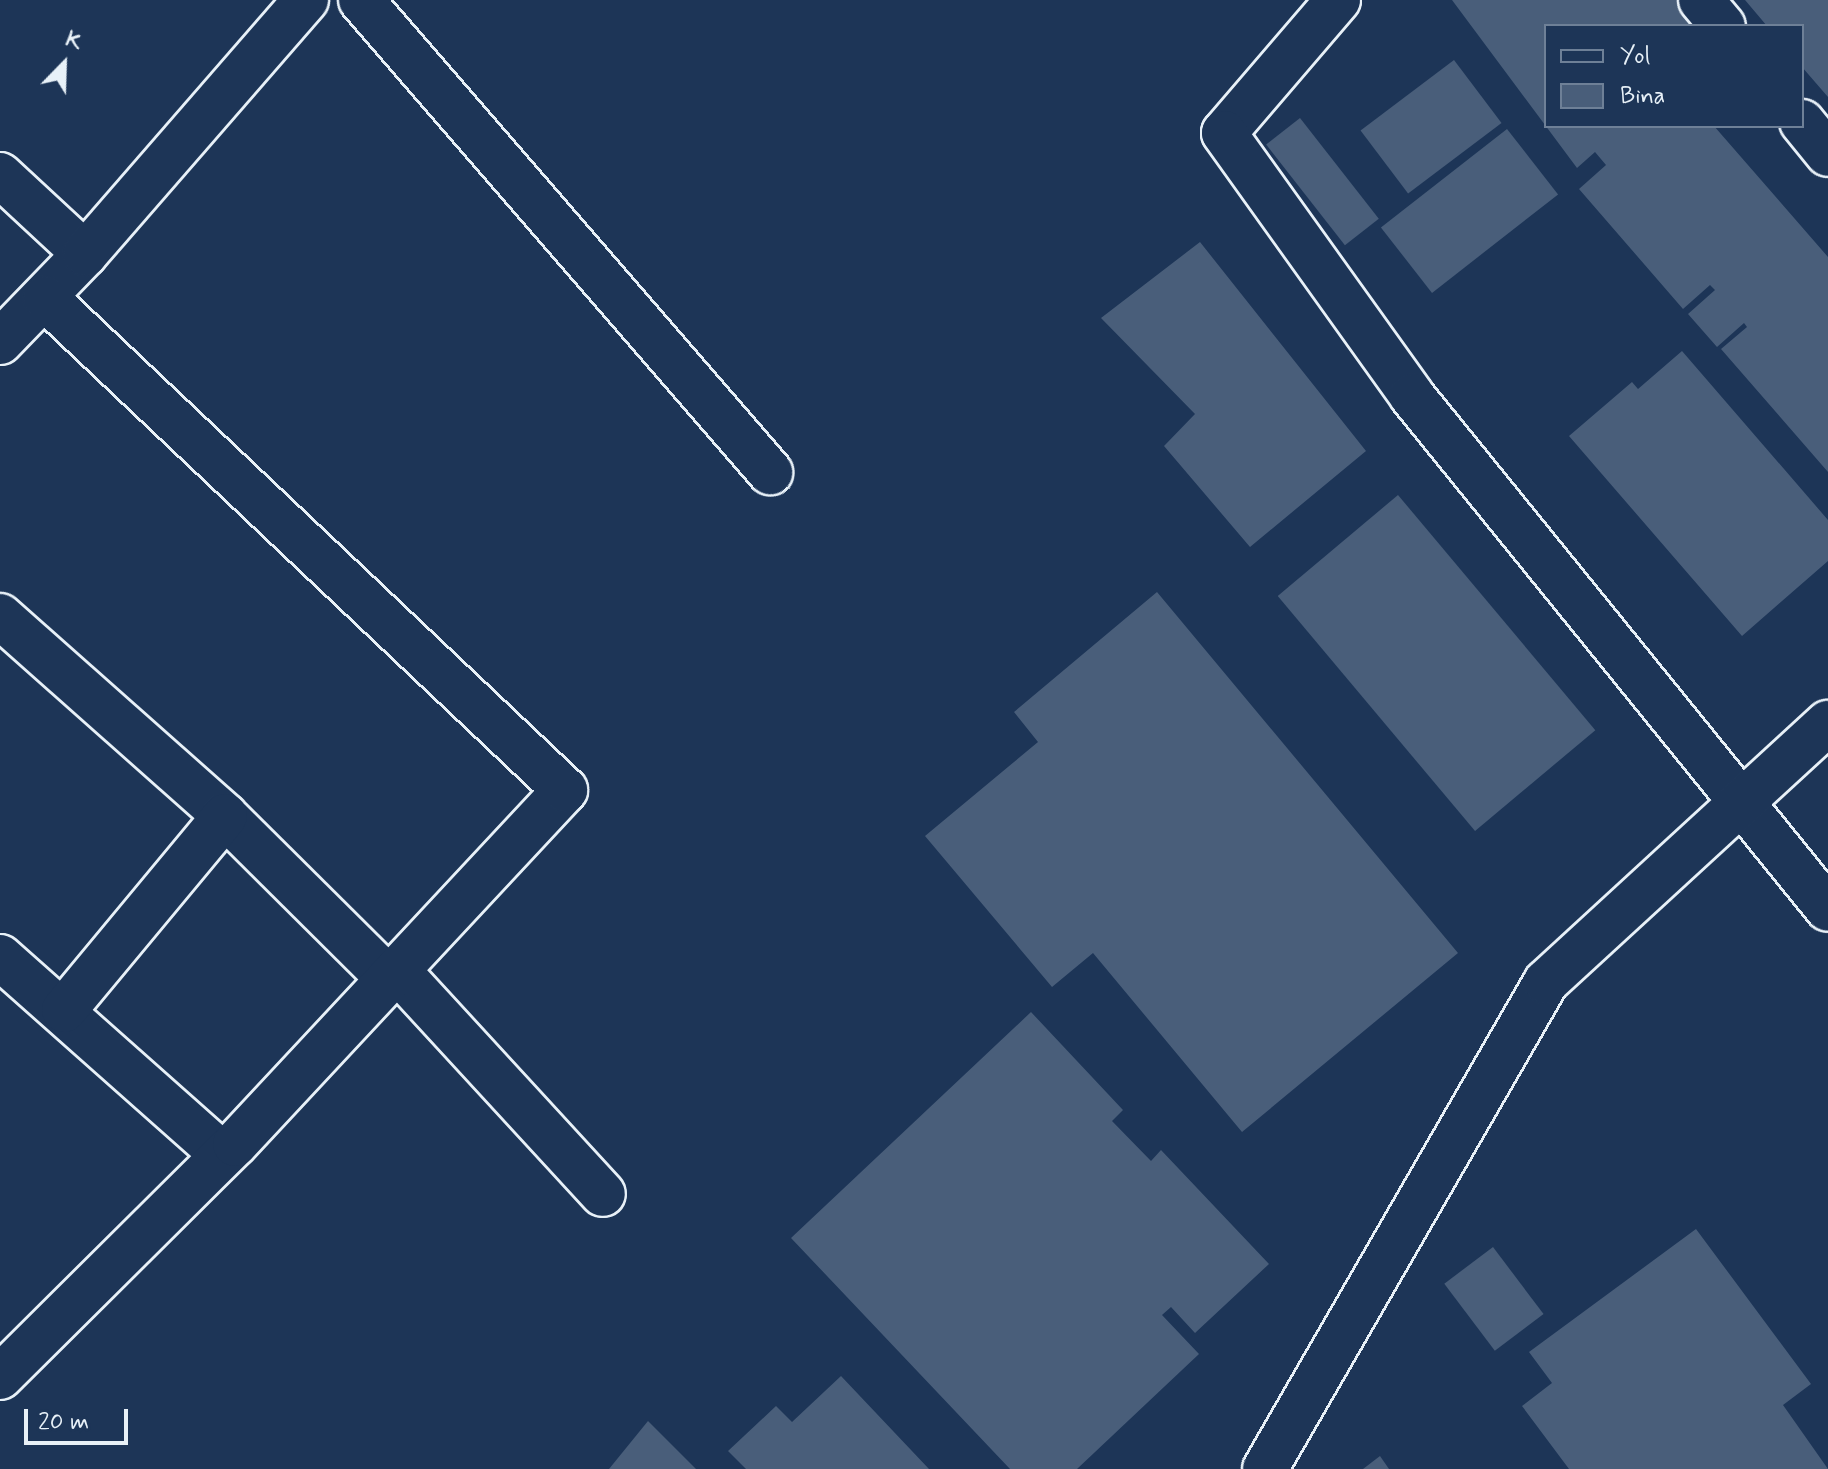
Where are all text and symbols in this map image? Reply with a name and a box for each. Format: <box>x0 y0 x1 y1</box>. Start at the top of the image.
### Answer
north arrow <box>24 24 104 104</box>
legend <box>1544 24 1804 128</box>
text: K <box>61 26 86 58</box>
text: Yol <box>1620 41 1650 72</box>
text: Bina <box>1620 81 1665 112</box>
scale bar <box>28 1393 132 1443</box>
text: 20 m <box>38 1407 89 1438</box>

